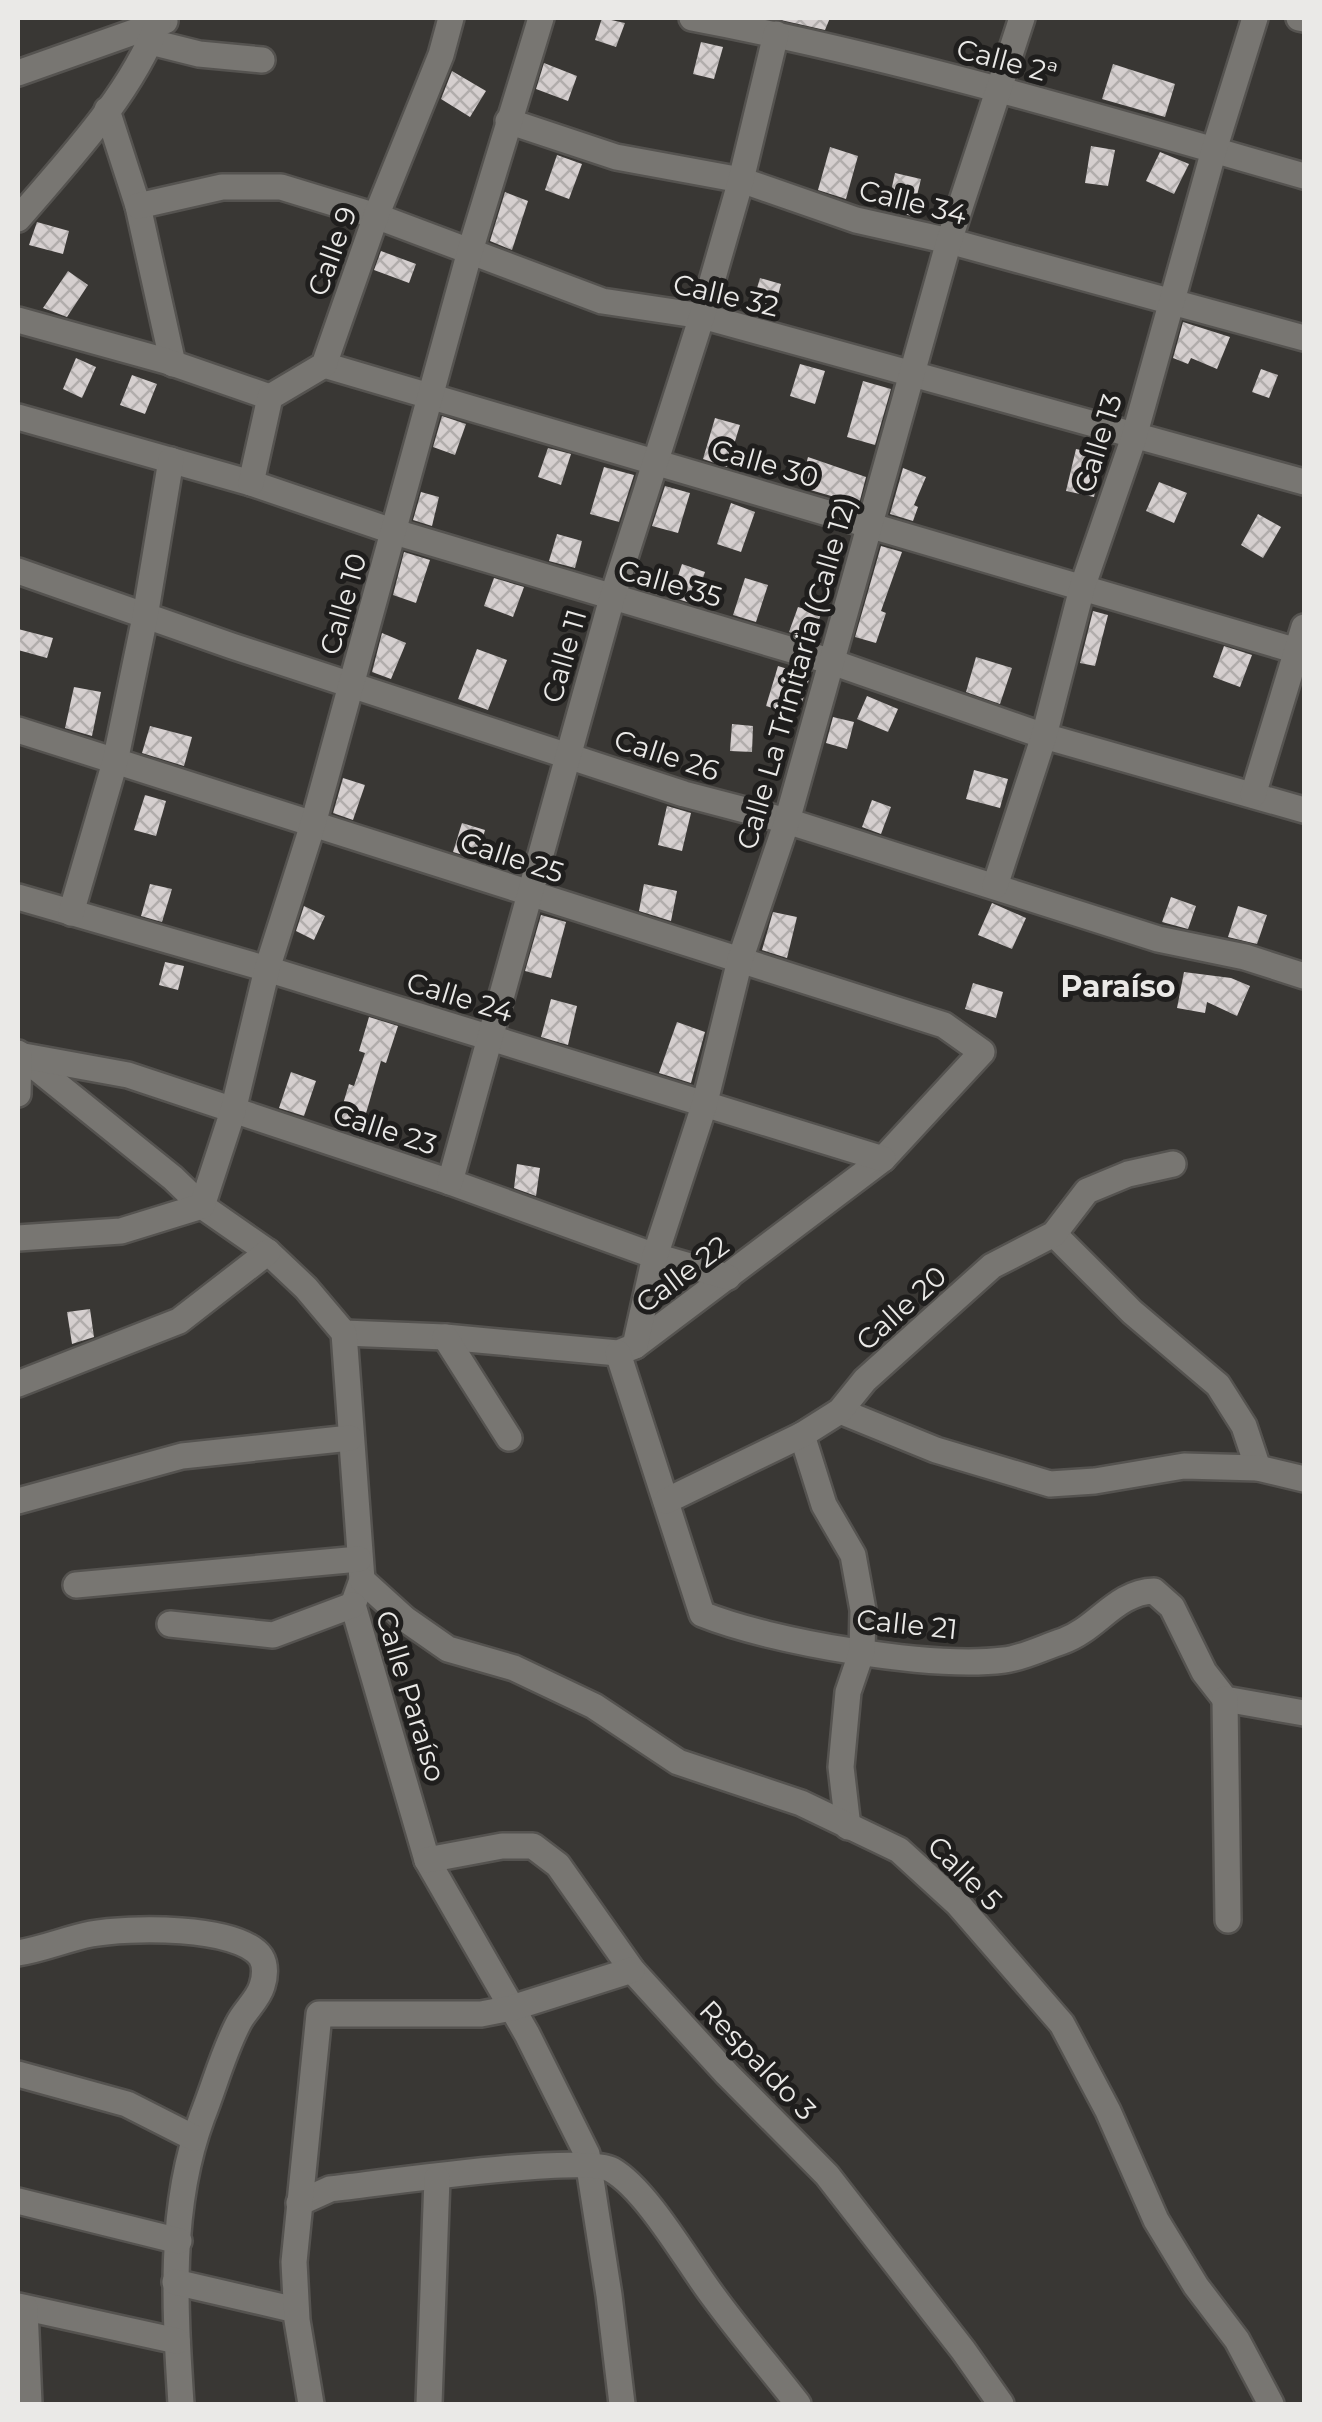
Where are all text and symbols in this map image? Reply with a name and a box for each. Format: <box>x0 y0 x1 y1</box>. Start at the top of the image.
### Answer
street label: Calle 2ª <box>953 31 1061 91</box>
street label: Calle 34 <box>856 172 971 232</box>
street label: Calle 9 <box>300 202 364 300</box>
street label: Calle 32 <box>670 266 782 324</box>
street label: Calle 13 <box>1067 390 1129 496</box>
street label: Calle 30 <box>708 432 822 494</box>
street label: Calle La Trinitaria (Calle 12) <box>729 492 863 854</box>
street label: Calle 10 <box>312 549 374 659</box>
street label: Calle 35 <box>614 552 726 614</box>
street label: Calle 11 <box>534 605 594 707</box>
street label: Calle 26 <box>610 722 724 788</box>
street label: Calle 25 <box>456 824 568 890</box>
street label: Calle 24 <box>403 965 518 1029</box>
district label: Paraíso <box>1061 968 1175 1005</box>
street label: Calle 23 <box>329 1096 441 1162</box>
street label: Calle 22 <box>629 1228 735 1320</box>
street label: Calle 20 <box>849 1259 953 1357</box>
street label: Calle 21 <box>855 1602 959 1646</box>
street label: Calle Paraíso <box>369 1606 453 1786</box>
street label: Calle 5 <box>921 1829 1009 1917</box>
street label: Respaldo 3 <box>692 1993 824 2127</box>

